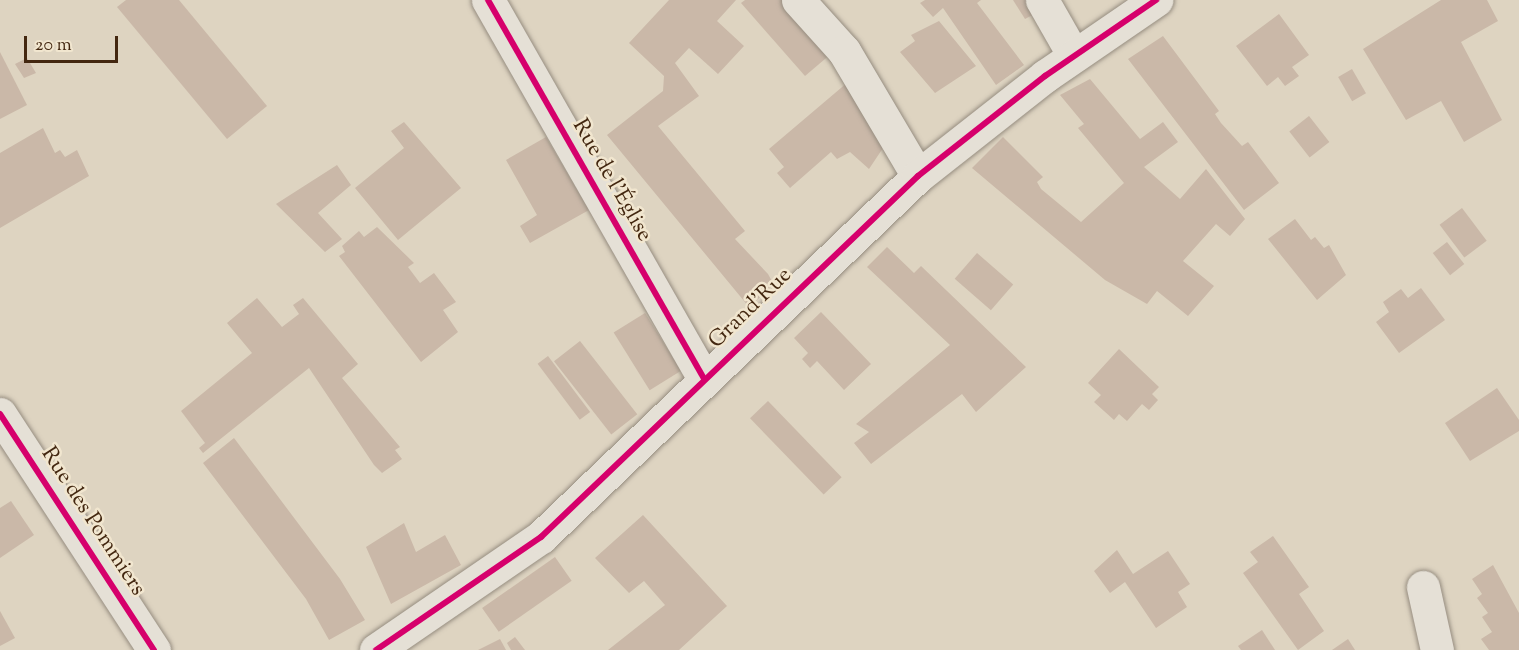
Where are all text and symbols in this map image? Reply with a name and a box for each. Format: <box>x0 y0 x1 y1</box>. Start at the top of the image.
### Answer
scale bar <box>27 24 122 62</box>
text: 20 m <box>35 33 72 59</box>
street label: Rue de l'Église <box>565 115 657 247</box>
street label: Grand'Rue <box>704 263 798 355</box>
street label: Rue des Pommiers <box>34 443 150 601</box>

